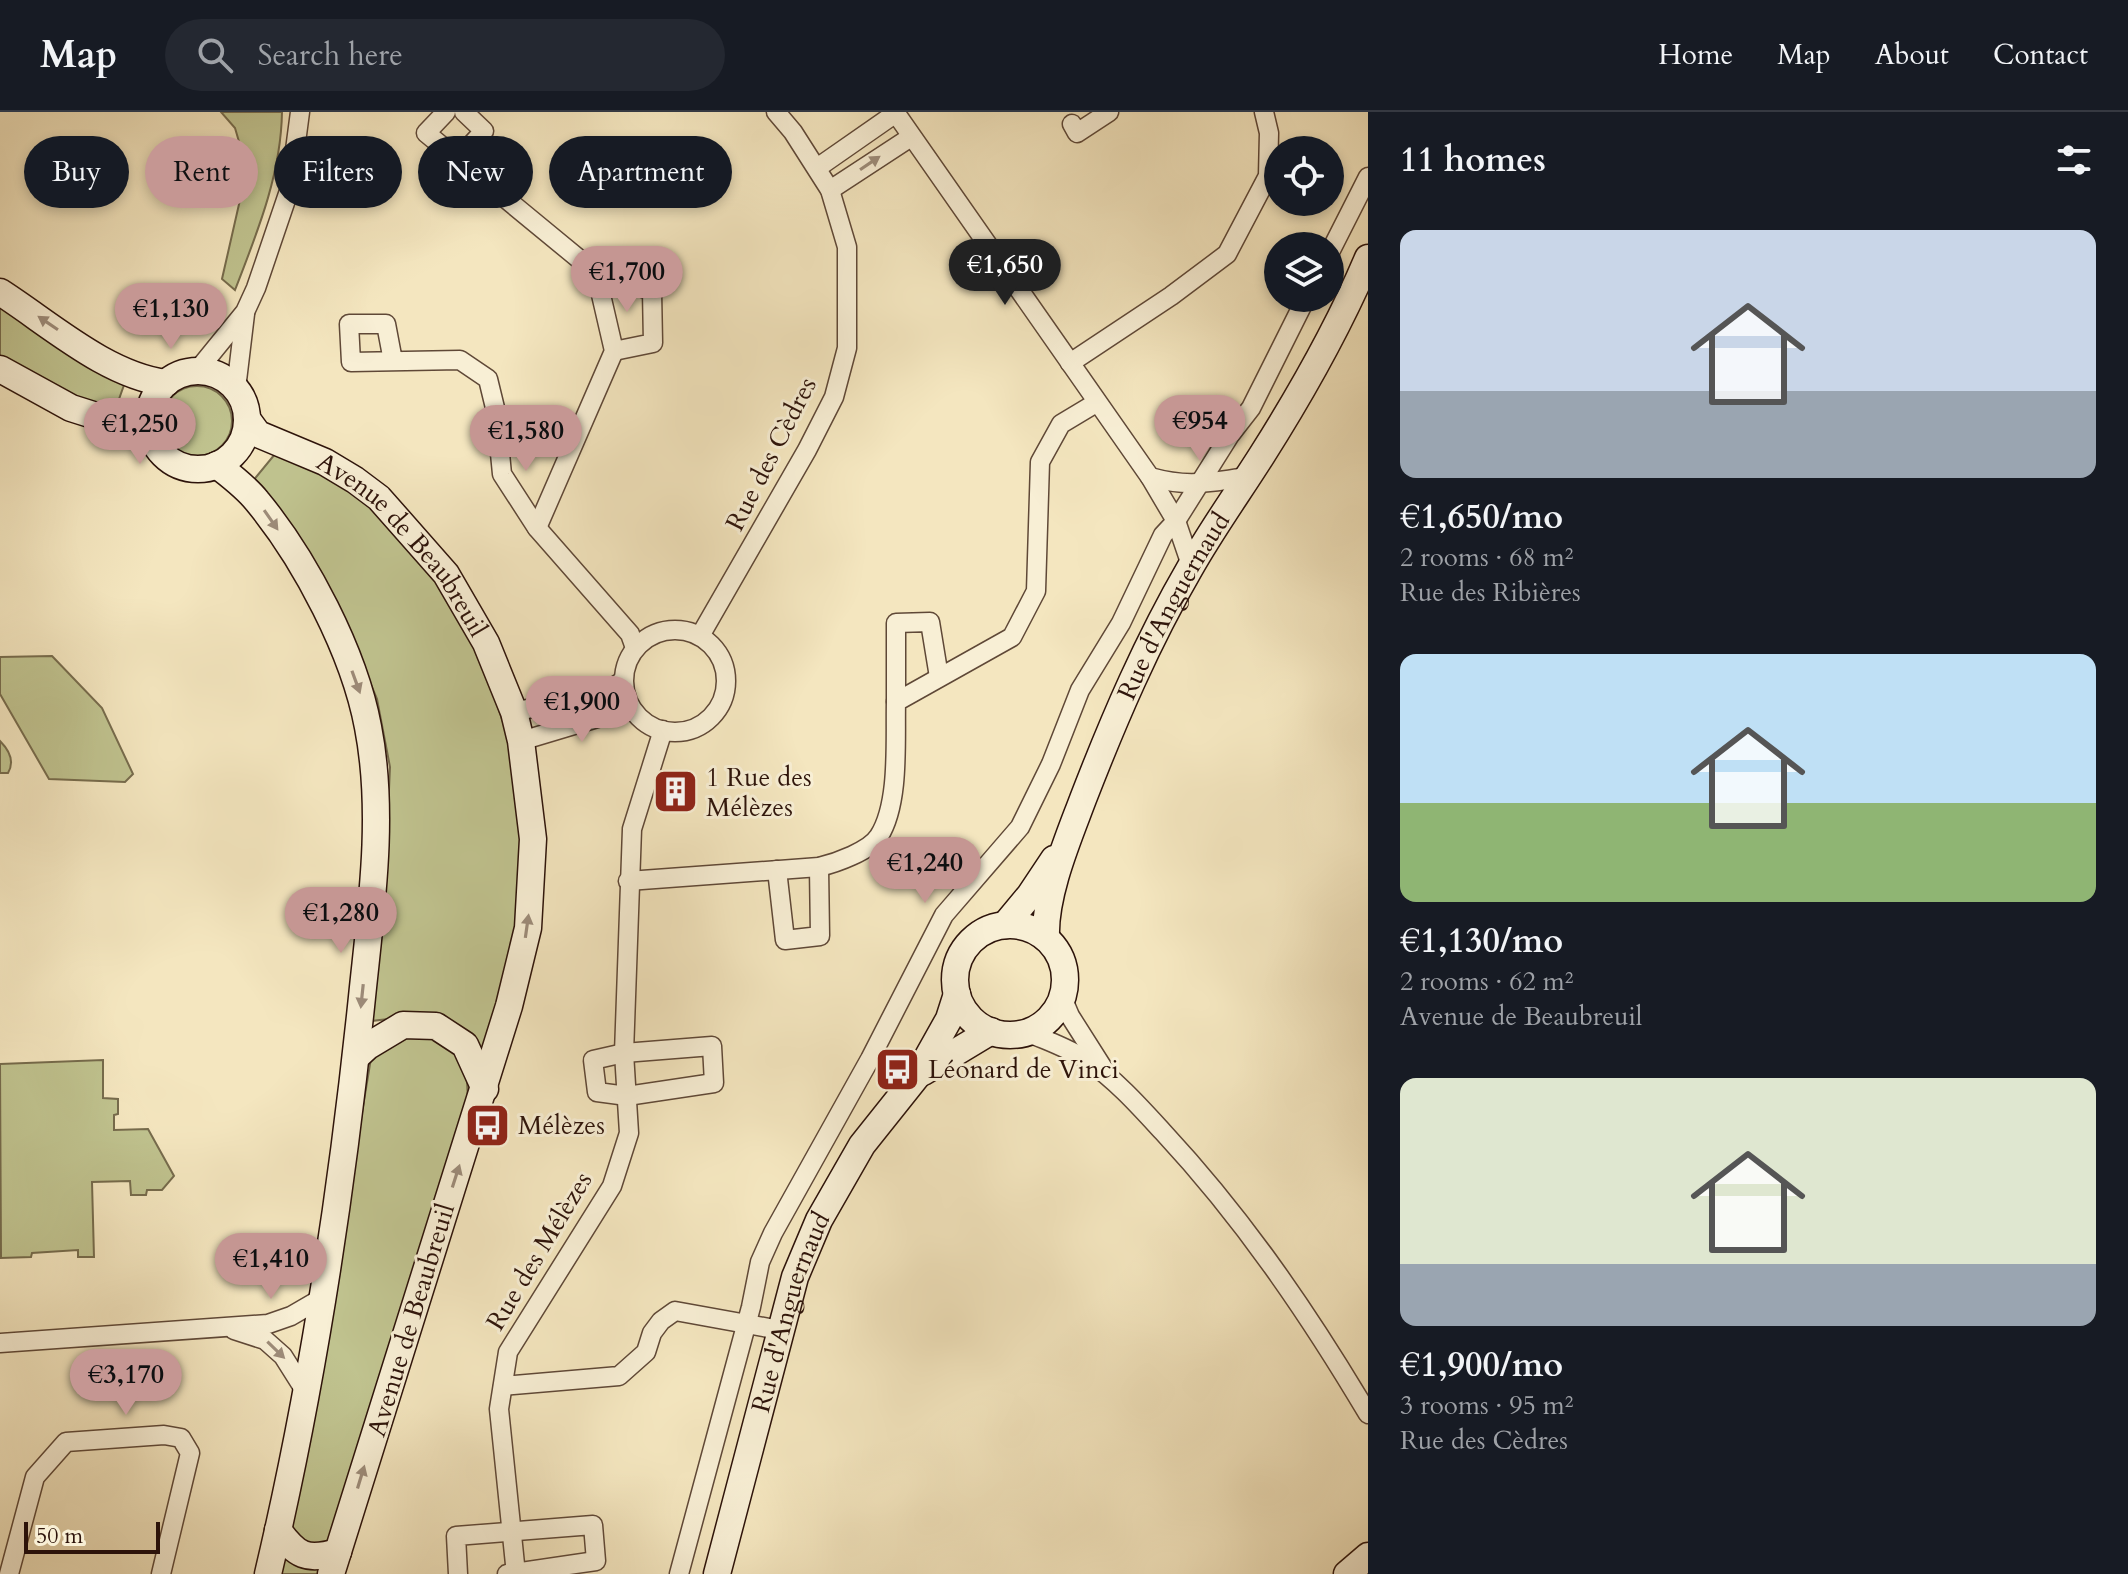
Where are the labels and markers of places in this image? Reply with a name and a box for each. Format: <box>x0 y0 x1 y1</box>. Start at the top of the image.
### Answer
pin: €1,650 <box>940 239 1070 307</box>
pin: €1,700 <box>562 246 692 314</box>
pin: €1,130 <box>106 283 236 351</box>
pin: €954 <box>1153 395 1247 463</box>
pin: €1,250 <box>75 398 205 466</box>
pin: €1,580 <box>461 405 591 473</box>
pin: €1,900 <box>517 676 647 744</box>
place label: 1 Rue des Mélèzes <box>706 760 812 825</box>
building icon: 1 Rue des Mélèzes <box>651 768 699 816</box>
pin: €1,240 <box>860 837 990 905</box>
pin: €1,280 <box>276 887 406 955</box>
bus stop icon: Léonard de Vinci <box>873 1045 921 1093</box>
place label: Léonard de Vinci <box>928 1052 1119 1087</box>
bus stop icon: Mélèzes <box>463 1101 511 1149</box>
place label: Mélèzes <box>518 1108 605 1143</box>
pin: €1,410 <box>206 1233 336 1301</box>
pin: €3,170 <box>61 1349 191 1417</box>

